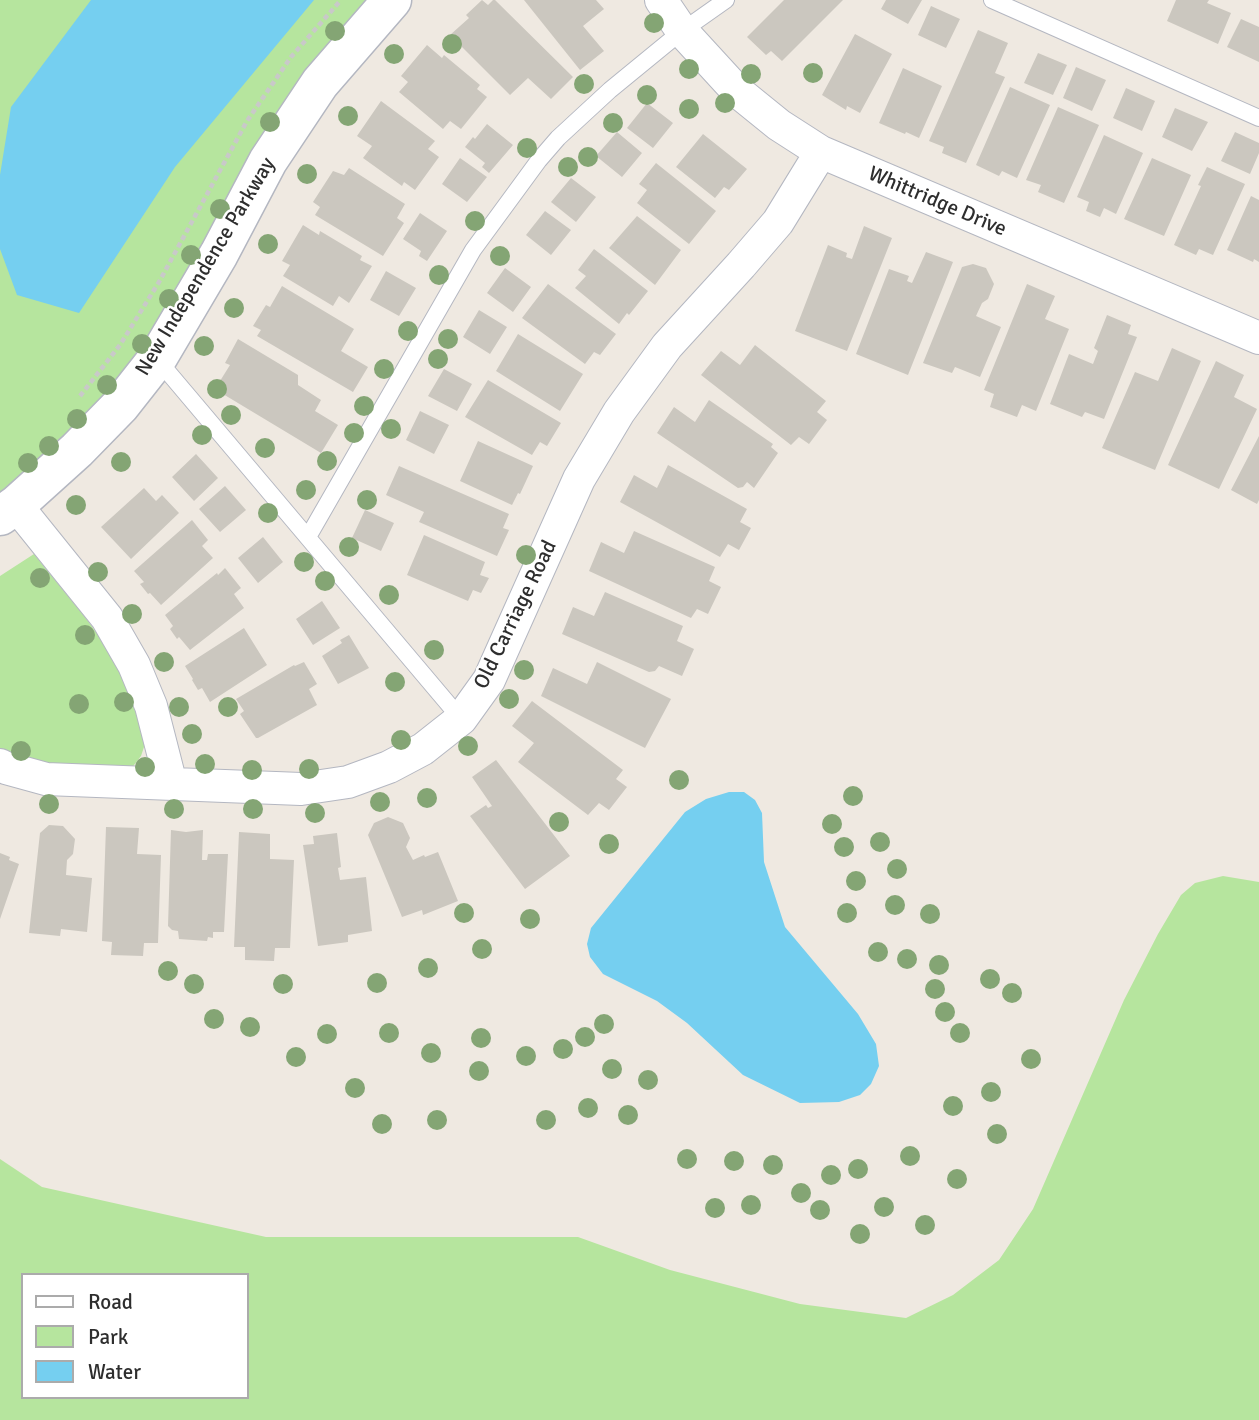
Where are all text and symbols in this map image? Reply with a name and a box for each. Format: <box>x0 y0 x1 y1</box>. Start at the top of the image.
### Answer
street label: New Independence Parkway <box>131 153 281 381</box>
street label: Whittridge Drive <box>864 162 1010 242</box>
street label: Old Carriage Road <box>469 537 563 693</box>
legend <box>21 1273 248 1399</box>
text: Road <box>88 1289 133 1315</box>
text: Park <box>88 1324 128 1350</box>
text: Water <box>88 1359 141 1385</box>

